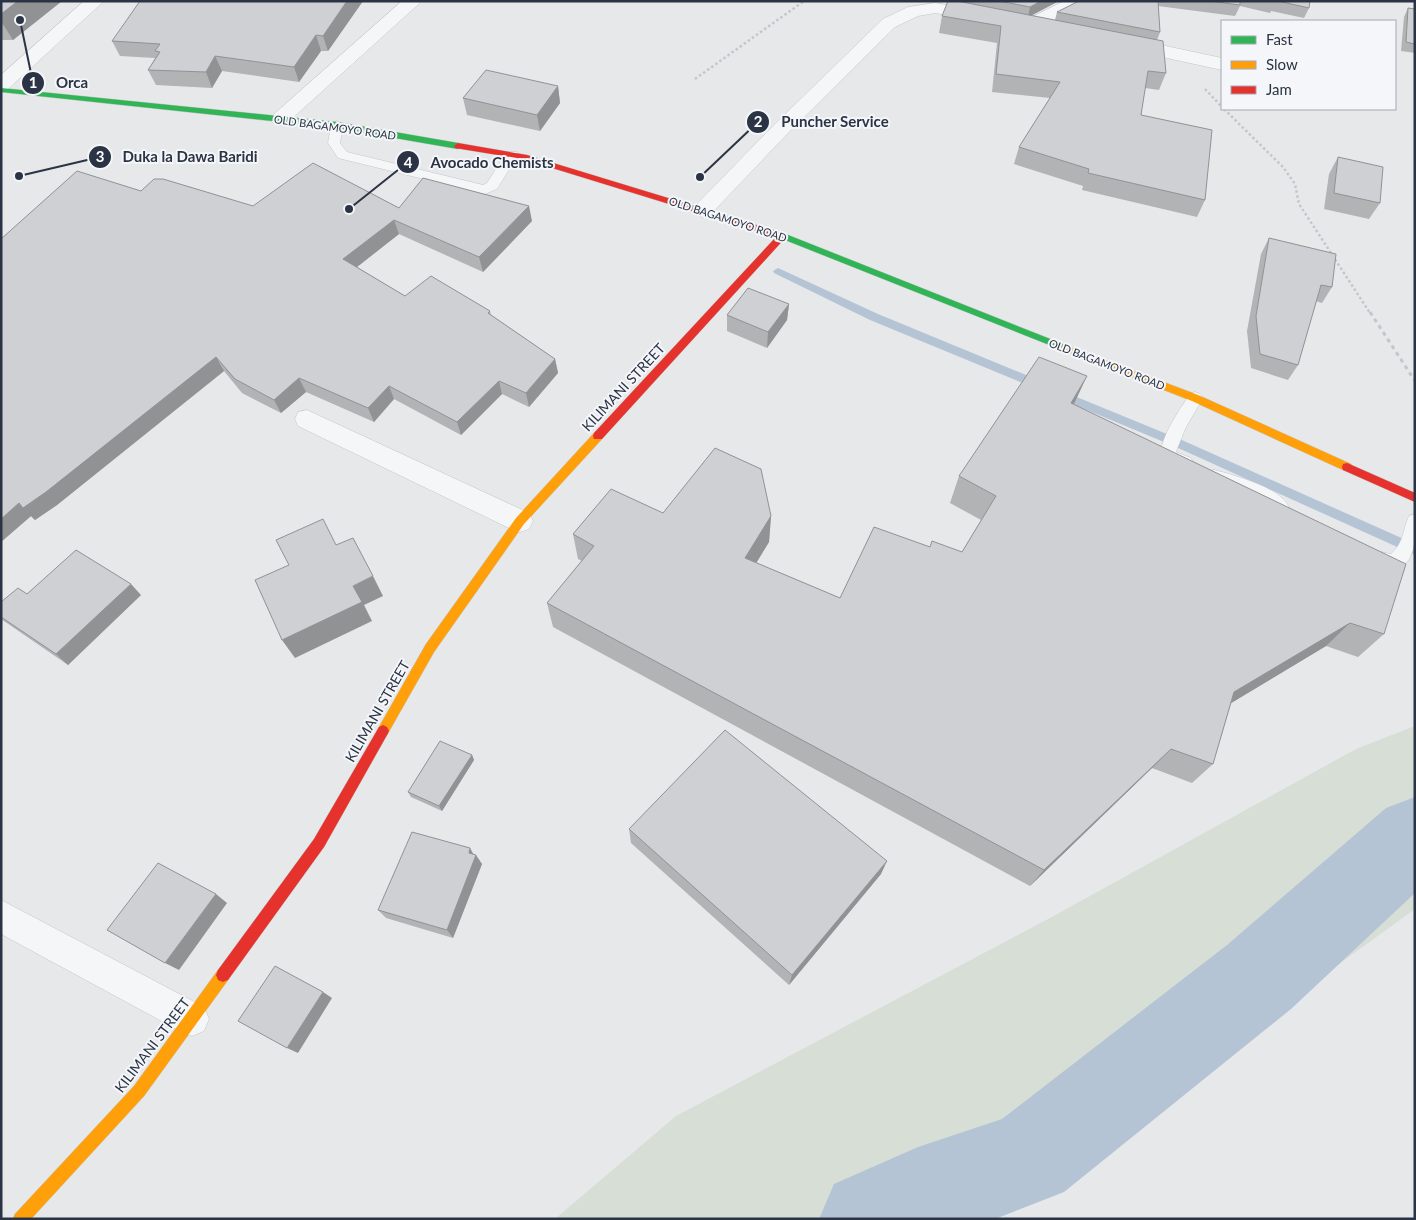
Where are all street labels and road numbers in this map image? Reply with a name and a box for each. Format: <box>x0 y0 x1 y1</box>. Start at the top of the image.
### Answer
street label: OLD BAGAMOYO ROAD <box>273 112 397 142</box>
street label: OLD BAGAMOYO ROAD <box>667 194 789 244</box>
street label: OLD BAGAMOYO ROAD <box>1047 336 1167 392</box>
street label: KILIMANI STREET <box>578 339 669 435</box>
street label: KILIMANI STREET <box>341 657 413 765</box>
street label: KILIMANI STREET <box>111 994 194 1096</box>

